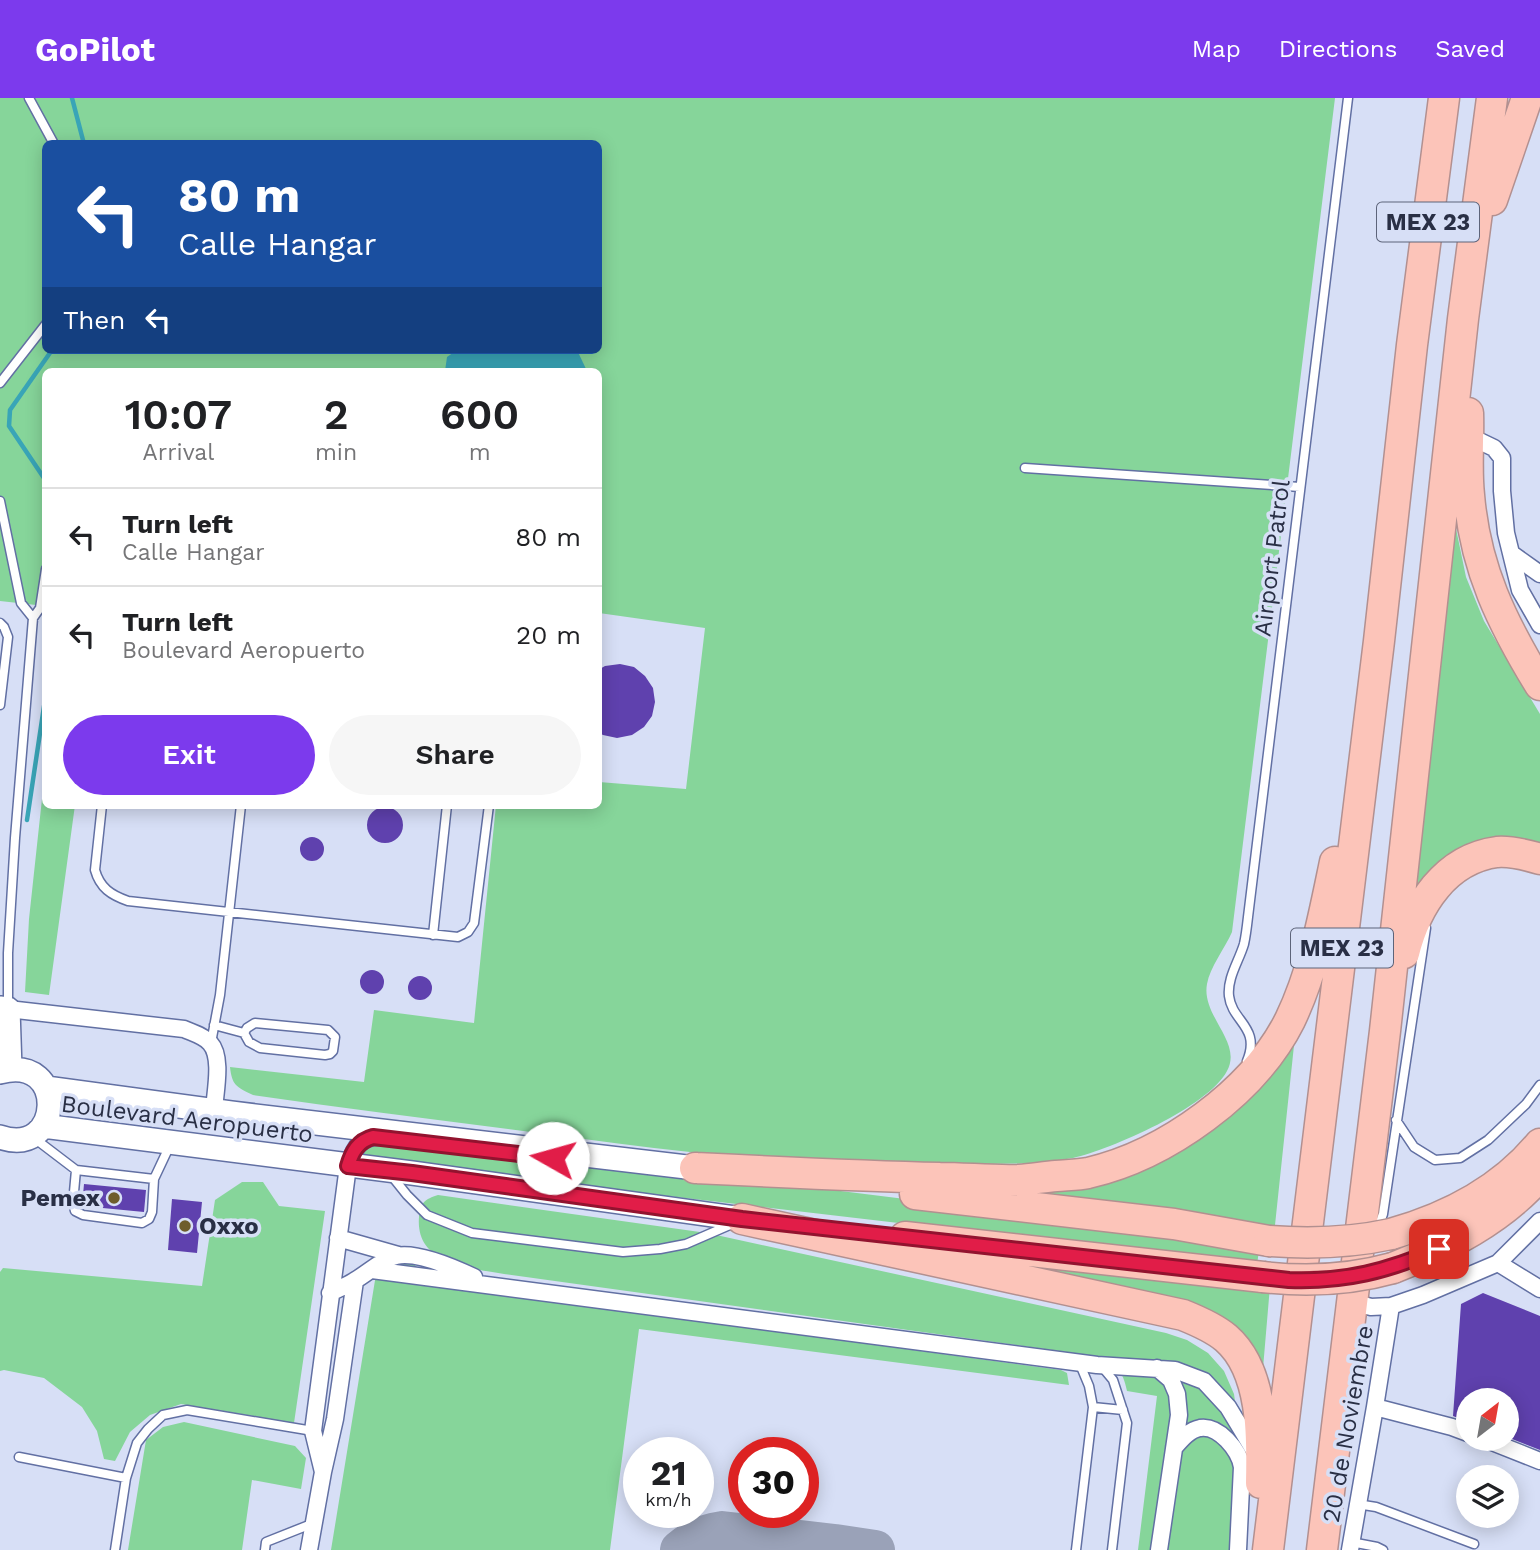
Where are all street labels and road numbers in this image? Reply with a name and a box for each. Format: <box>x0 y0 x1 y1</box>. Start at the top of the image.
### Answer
road number: MEX 23 <box>1377 203 1479 242</box>
street label: Airport Patrol <box>1248 477 1296 638</box>
road number: MEX 23 <box>1291 928 1393 968</box>
street label: Boulevard Aeropuerto <box>59 1090 315 1148</box>
street label: 20 de Noviembre <box>1317 1323 1379 1525</box>

